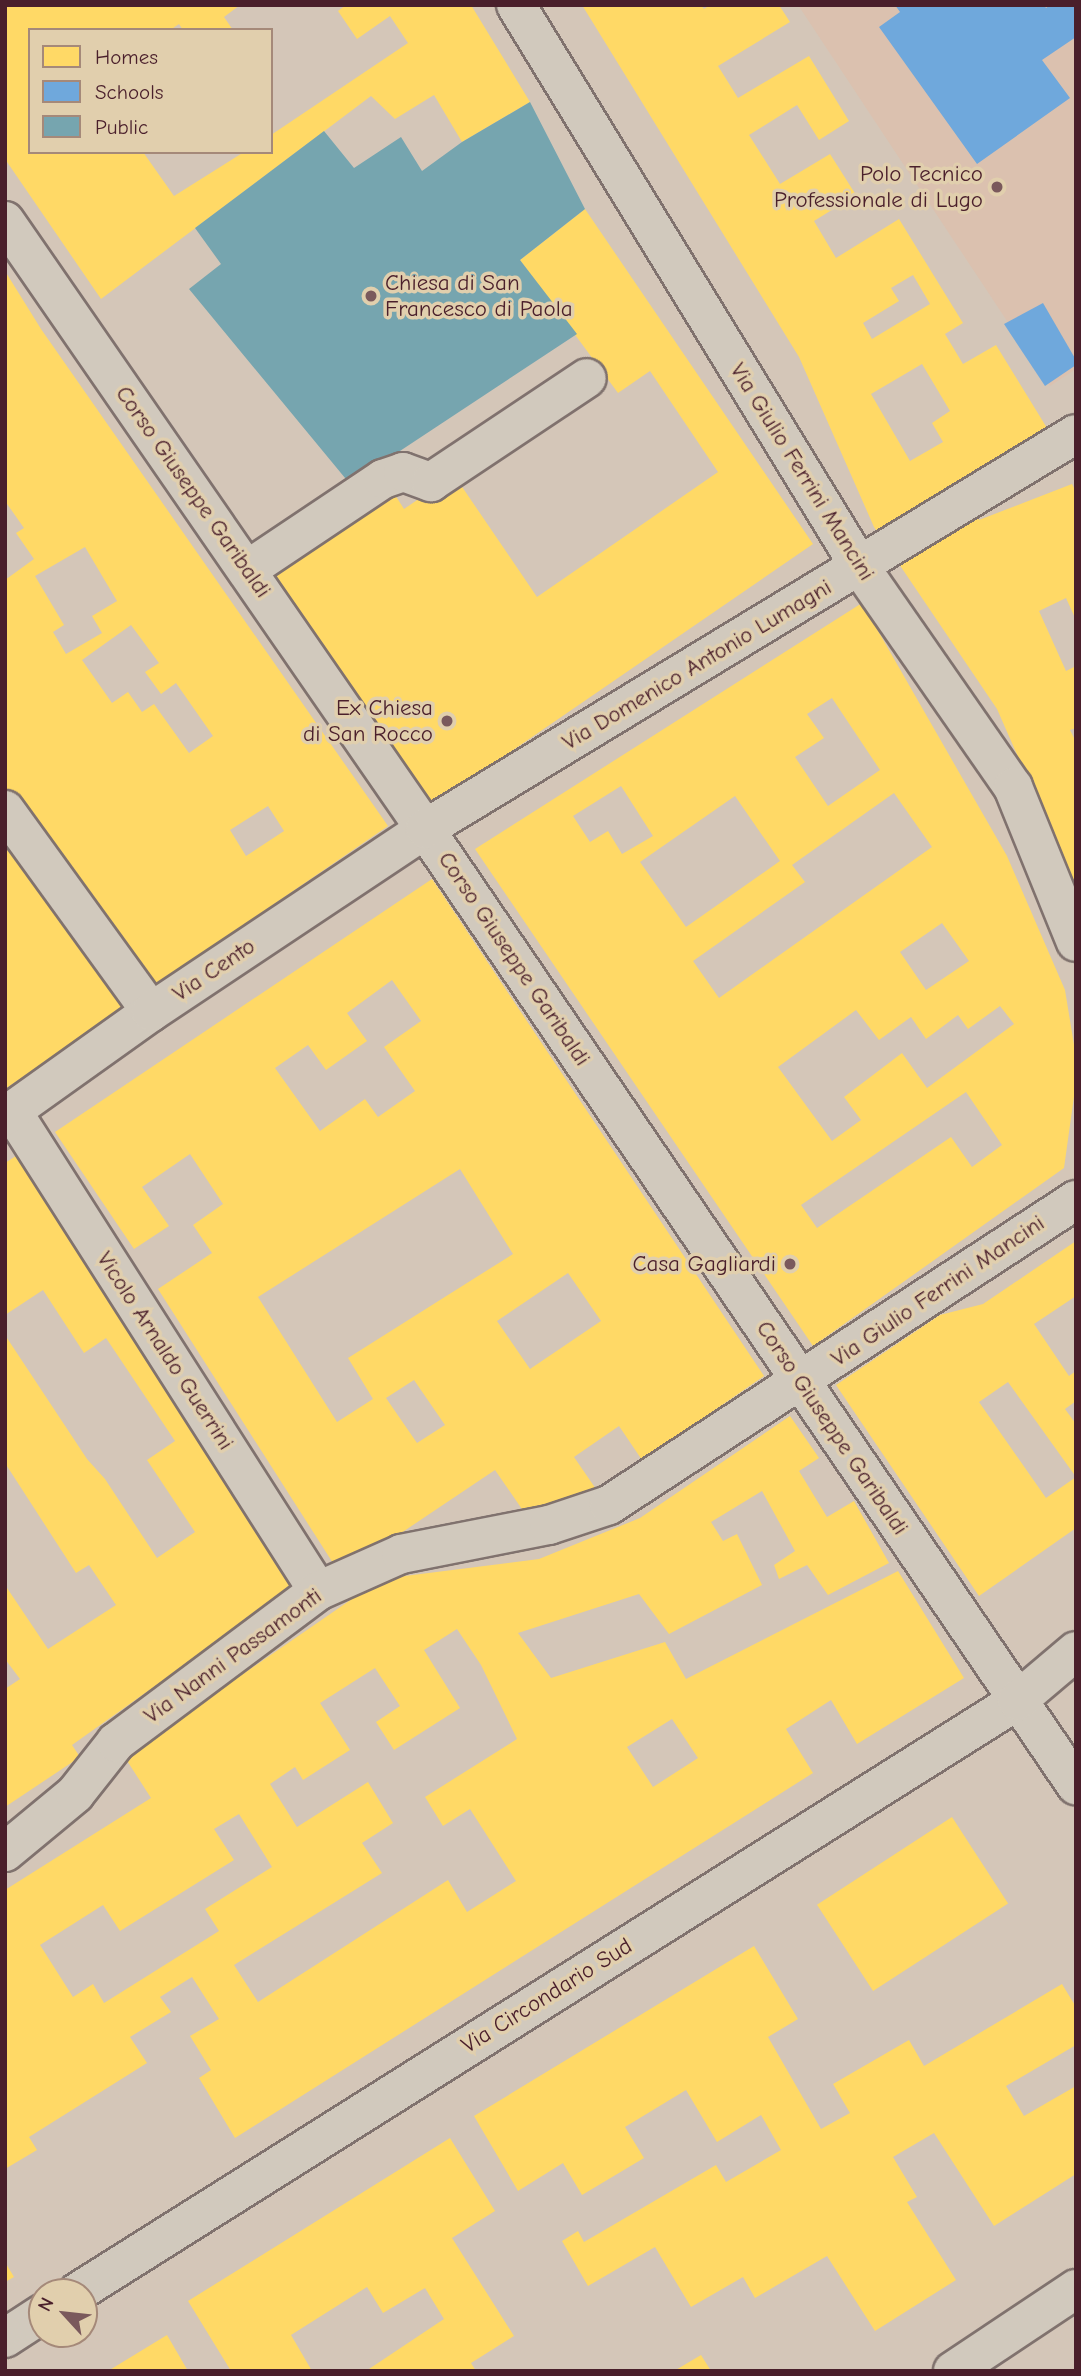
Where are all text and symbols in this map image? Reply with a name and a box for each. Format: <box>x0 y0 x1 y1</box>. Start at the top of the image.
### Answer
legend <box>28 28 273 154</box>
text: Homes <box>95 45 158 69</box>
text: Schools <box>95 80 164 104</box>
text: Public <box>95 115 148 139</box>
place label: Polo Tecnico Professionale di Lugo <box>774 160 983 214</box>
marker: Polo Tecnico Professionale di Lugo <box>989 179 1005 195</box>
place label: Chiesa di San Francesco di Paola <box>385 269 573 323</box>
marker: Chiesa di San Francesco di Paola <box>363 288 379 304</box>
street label: Via Giulio Ferrini Mancini <box>724 358 880 586</box>
street label: Corso Giuseppe Garibaldi <box>109 381 277 603</box>
street label: Via Domenico Antonio Lumagni <box>557 574 837 756</box>
place label: Ex Chiesa di San Rocco <box>303 694 433 748</box>
marker: Ex Chiesa di San Rocco <box>439 713 455 729</box>
street label: Corso Giuseppe Garibaldi <box>432 847 596 1071</box>
street label: Via Cento <box>168 932 260 1008</box>
street label: Via Giulio Ferrini Mancini <box>826 1209 1050 1373</box>
street label: Vicolo Arnaldo Guerrini <box>91 1247 239 1455</box>
place label: Casa Gagliardi <box>632 1250 776 1278</box>
marker: Casa Gagliardi <box>782 1256 798 1272</box>
street label: Corso Giuseppe Garibaldi <box>750 1316 914 1540</box>
street label: Via Nanni Passamonti <box>139 1582 327 1730</box>
street label: Via Circondario Sud <box>457 1932 637 2060</box>
north arrow <box>28 2278 98 2348</box>
text: N <box>33 2294 59 2315</box>

